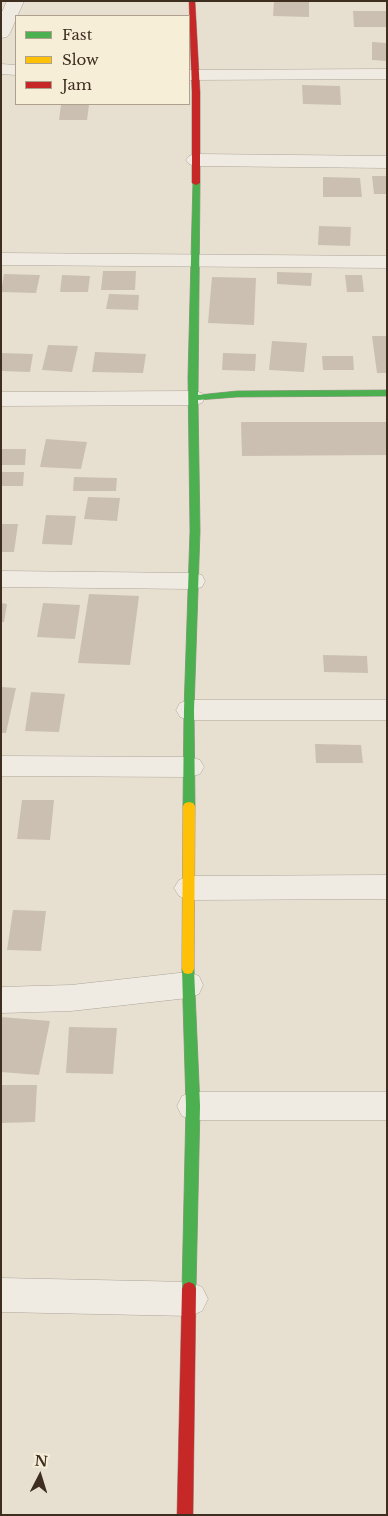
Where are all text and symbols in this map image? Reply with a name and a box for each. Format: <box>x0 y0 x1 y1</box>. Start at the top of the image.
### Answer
legend <box>15 15 190 105</box>
text: Fast <box>62 25 92 44</box>
text: Slow <box>62 50 99 69</box>
text: Jam <box>62 75 92 94</box>
north arrow <box>15 1451 65 1501</box>
text: N <box>34 1452 49 1471</box>

